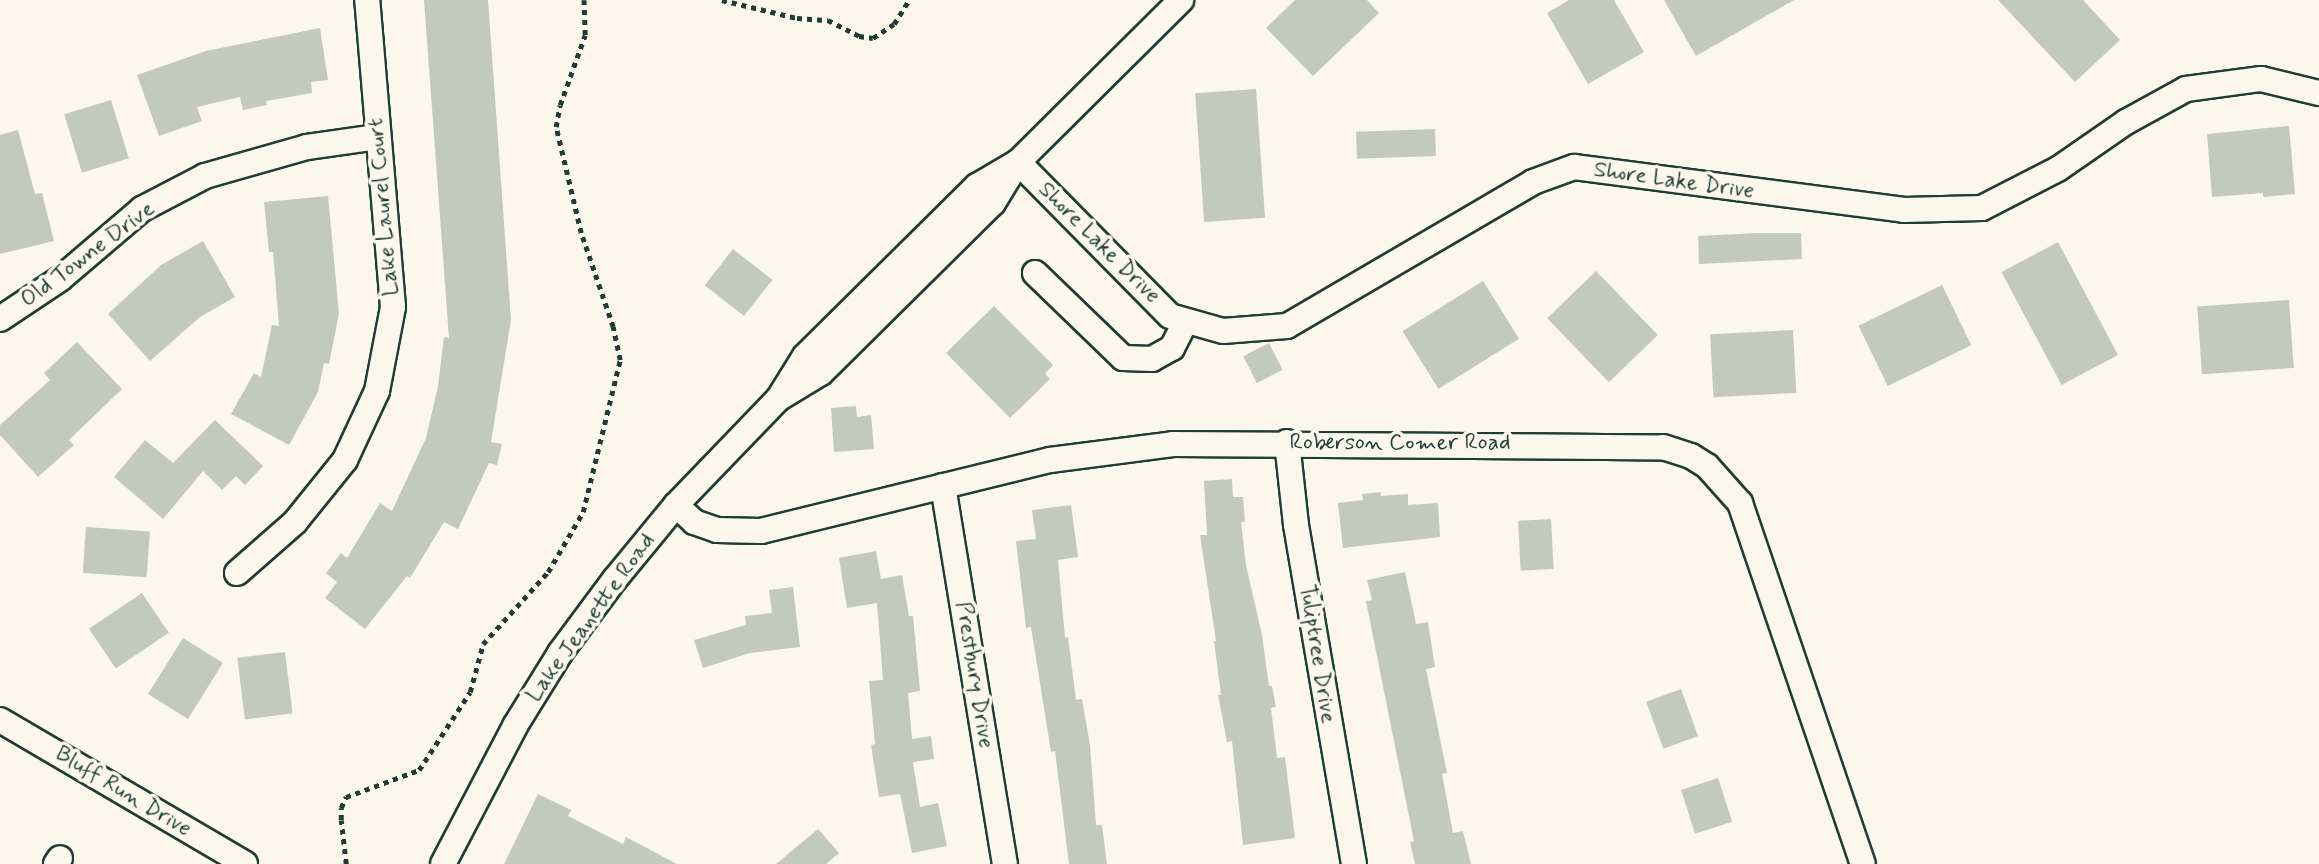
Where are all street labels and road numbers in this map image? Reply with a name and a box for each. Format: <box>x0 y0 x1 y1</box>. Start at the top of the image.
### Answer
street label: Lake Laurel Court <box>363 119 405 295</box>
street label: Shore Lake Drive <box>1590 156 1758 206</box>
street label: Shore Lake Drive <box>1031 175 1167 311</box>
street label: Old Towne Drive <box>16 196 160 314</box>
street label: Roberson Comer Road <box>1290 429 1510 457</box>
street label: Lake Jeanette Road <box>521 528 661 708</box>
street label: Tuliptree Drive <box>1292 583 1342 725</box>
street label: Prestbury Drive <box>949 600 999 750</box>
street label: Bluff Run Drive <box>52 742 194 842</box>

